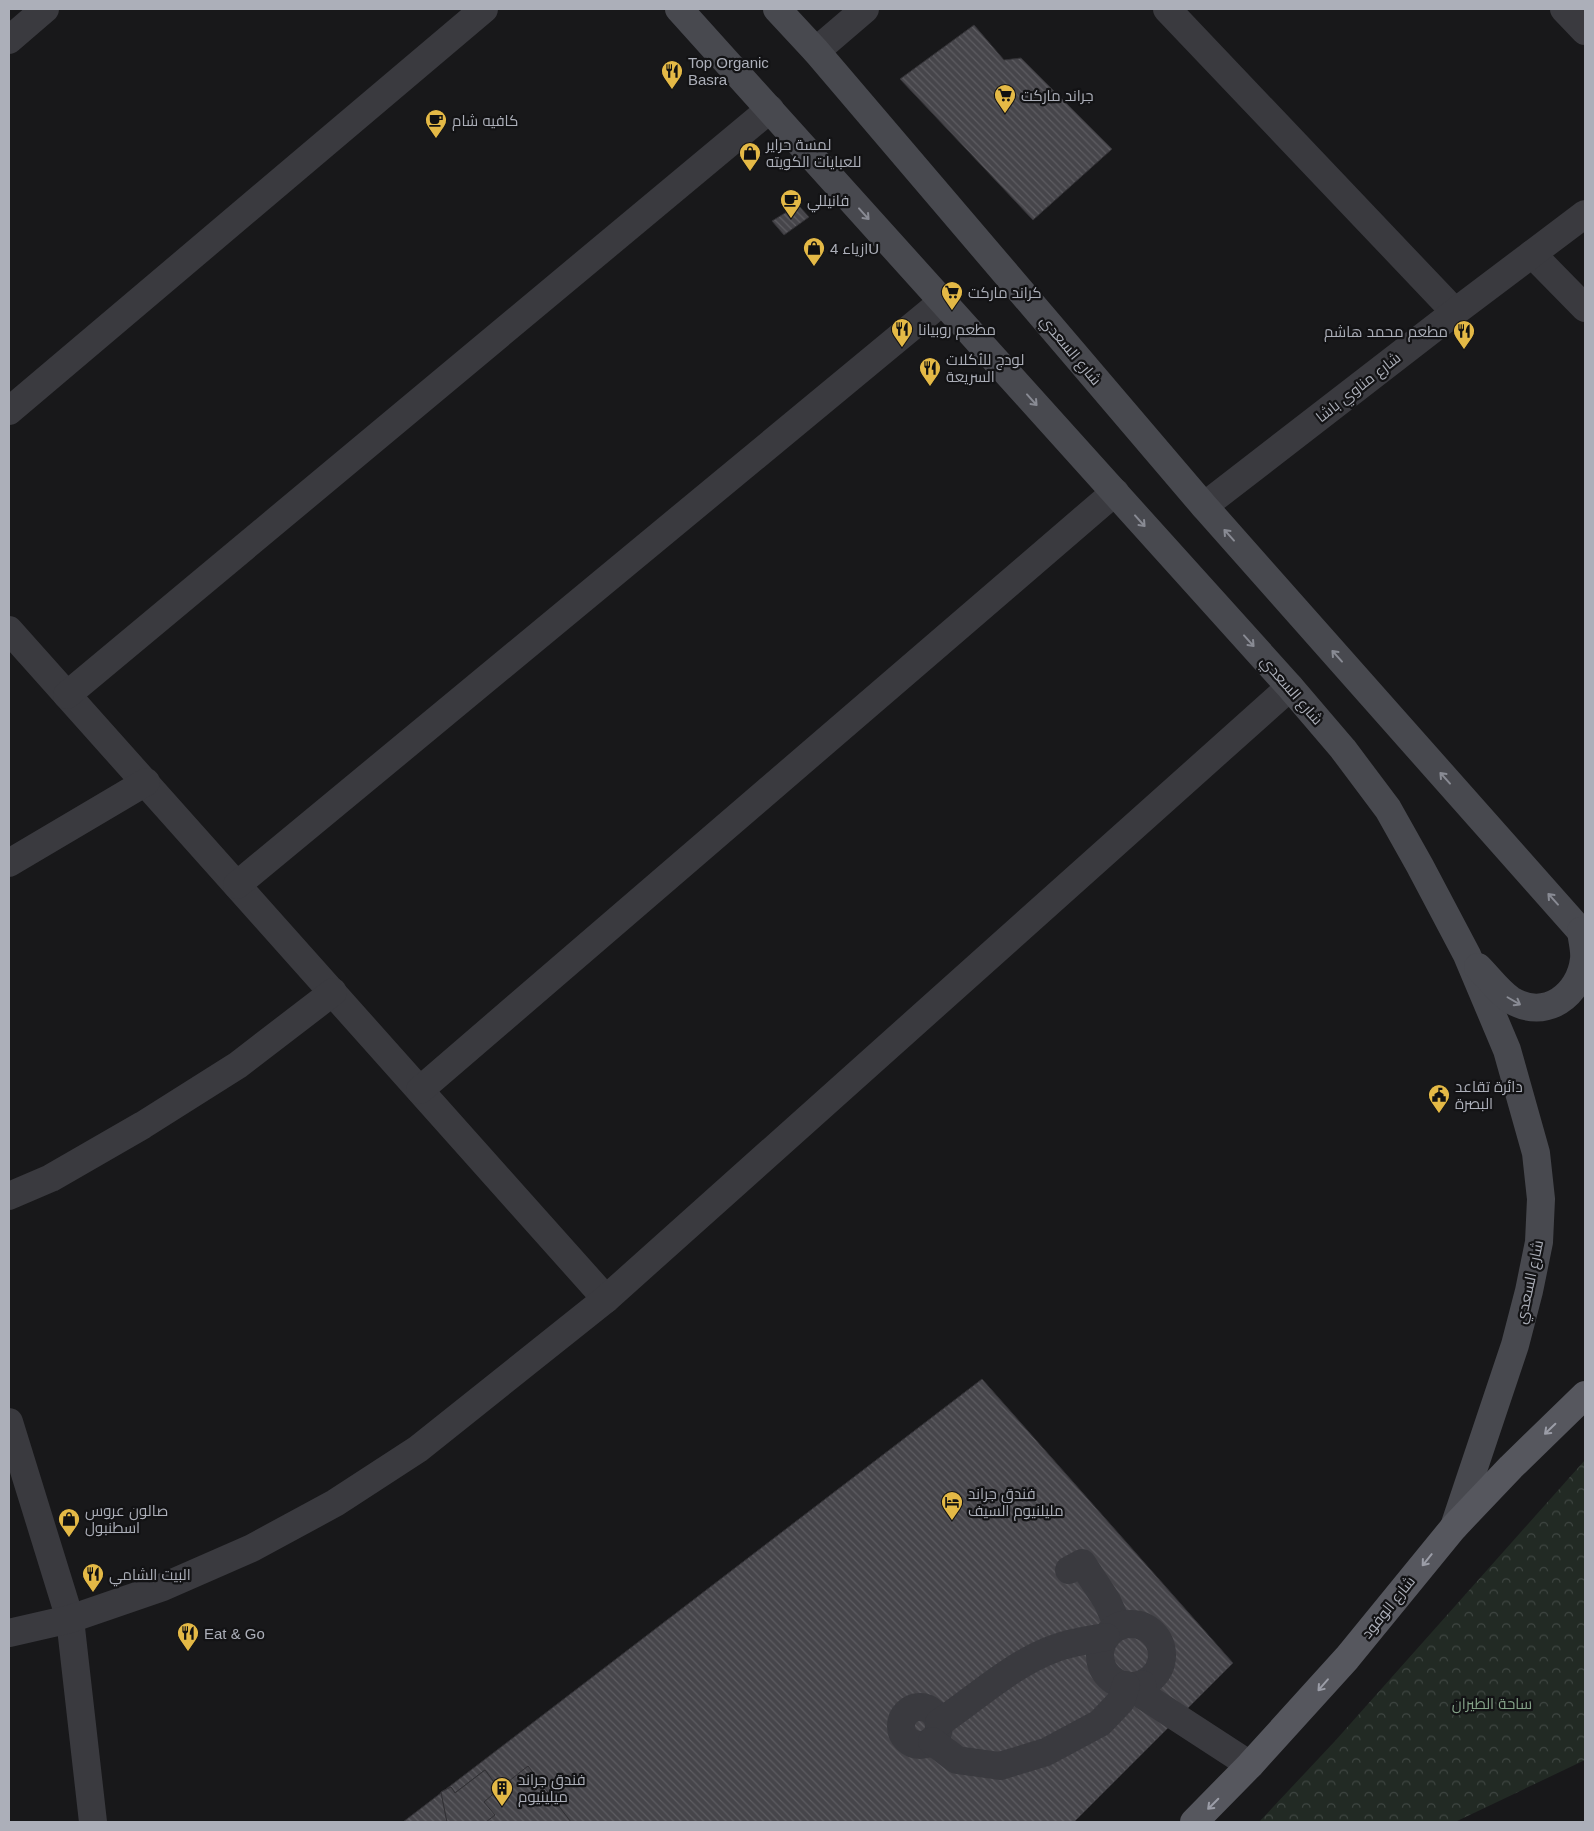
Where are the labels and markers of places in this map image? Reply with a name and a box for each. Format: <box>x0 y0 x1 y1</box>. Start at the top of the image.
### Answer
place label: Top Organic Basra <box>688 54 769 88</box>
restaurant icon: Top Organic Basra <box>660 59 684 90</box>
supermarket icon: جراند ماركت <box>993 83 1017 114</box>
place label: جراند ماركت <box>1021 87 1094 105</box>
cafe icon: كافيه شام <box>424 108 448 139</box>
place label: كافيه شام <box>452 112 518 131</box>
place label: لمسة حراير للعبايات الكويته <box>765 136 861 171</box>
shop icon: لمسة حراير للعبايات الكويته <box>738 141 762 172</box>
cafe icon: فانيللي <box>779 188 803 219</box>
place label: فانيللي <box>807 192 849 213</box>
shop icon: ازياء 4U <box>802 236 826 267</box>
place label: ازياء 4U <box>830 240 879 258</box>
supermarket icon: كراند ماركت <box>940 280 964 311</box>
place label: كراند ماركت <box>968 284 1042 302</box>
restaurant icon: مطعم روبيانا <box>890 317 914 348</box>
restaurant icon: مطعم محمد هاشم <box>1452 319 1476 350</box>
place label: مطعم روبيانا <box>918 321 996 340</box>
place label: مطعم محمد هاشم <box>1324 323 1448 342</box>
place label: لودج للأكلات السريعة <box>946 351 1024 386</box>
restaurant icon: لودج للأكلات السريعة <box>918 356 942 387</box>
place label: دائرة تقاعد البصرة <box>1455 1078 1523 1113</box>
public building icon: دائرة تقاعد البصرة <box>1427 1083 1451 1114</box>
place label: فندق جراند مليلنيوم السيف <box>968 1485 1064 1521</box>
hotel icon: فندق جراند مليلنيوم السيف <box>940 1490 964 1521</box>
place label: صالون عروس اسطنبول <box>85 1502 168 1537</box>
shop icon: صالون عروس اسطنبول <box>57 1507 81 1538</box>
restaurant icon: البيت الشامي <box>81 1562 105 1593</box>
place label: البيت الشامي <box>109 1566 191 1587</box>
restaurant icon: Eat & Go <box>176 1621 200 1652</box>
place label: Eat & Go <box>204 1625 265 1642</box>
place label: فندق جراند ميلينيوم <box>518 1771 586 1807</box>
building icon: فندق جراند ميلينيوم <box>490 1776 514 1807</box>

